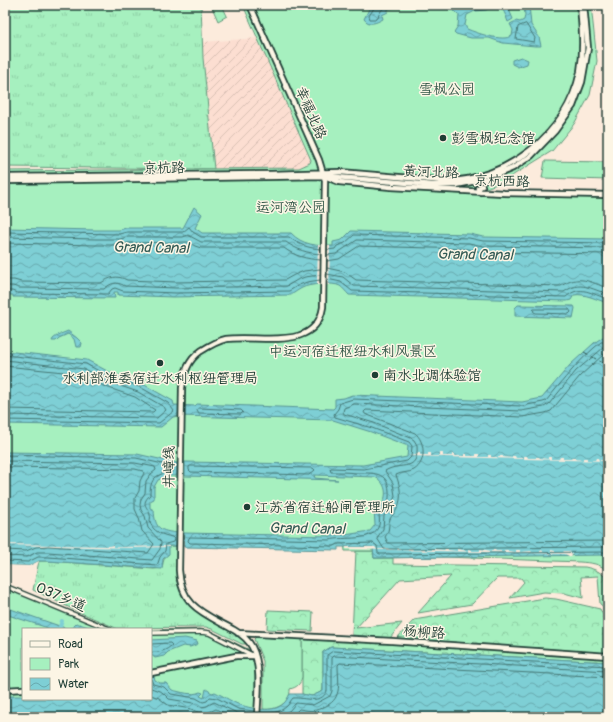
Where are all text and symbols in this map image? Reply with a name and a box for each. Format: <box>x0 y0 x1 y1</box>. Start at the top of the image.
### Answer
park label: 雪枫公园 <box>419 81 475 98</box>
street label: 幸福北路 <box>292 84 330 142</box>
place label: 彭雪枫纪念馆 <box>451 130 535 147</box>
marker: 彭雪枫纪念馆 <box>438 133 448 143</box>
street label: 京杭路 <box>143 159 185 177</box>
street label: 黄河北路 <box>403 163 459 181</box>
street label: 京杭西路 <box>474 172 530 190</box>
park label: 运河湾公园 <box>256 199 326 216</box>
water label: Grand Canal <box>113 238 190 258</box>
water label: Grand Canal <box>437 245 514 265</box>
park label: 中运河宿迁枢纽水利风景区 <box>269 343 437 360</box>
marker: 水利部淮委宿迁水利枢纽管理局 <box>155 358 165 368</box>
place label: 南水北调体验馆 <box>383 367 481 384</box>
place label: 水利部淮委宿迁水利枢纽管理局 <box>62 370 258 387</box>
marker: 南水北调体验馆 <box>370 370 380 380</box>
street label: 井嶂线 <box>160 446 178 488</box>
place label: 江苏省宿迁船闸管理所 <box>255 499 395 516</box>
marker: 江苏省宿迁船闸管理所 <box>242 502 252 512</box>
water label: Grand Canal <box>269 519 346 539</box>
street label: 037乡道 <box>33 579 89 615</box>
street label: 杨柳路 <box>402 622 446 642</box>
legend <box>22 628 152 700</box>
text: Road <box>58 637 83 652</box>
text: Park <box>58 657 79 672</box>
text: Water <box>58 677 89 692</box>

